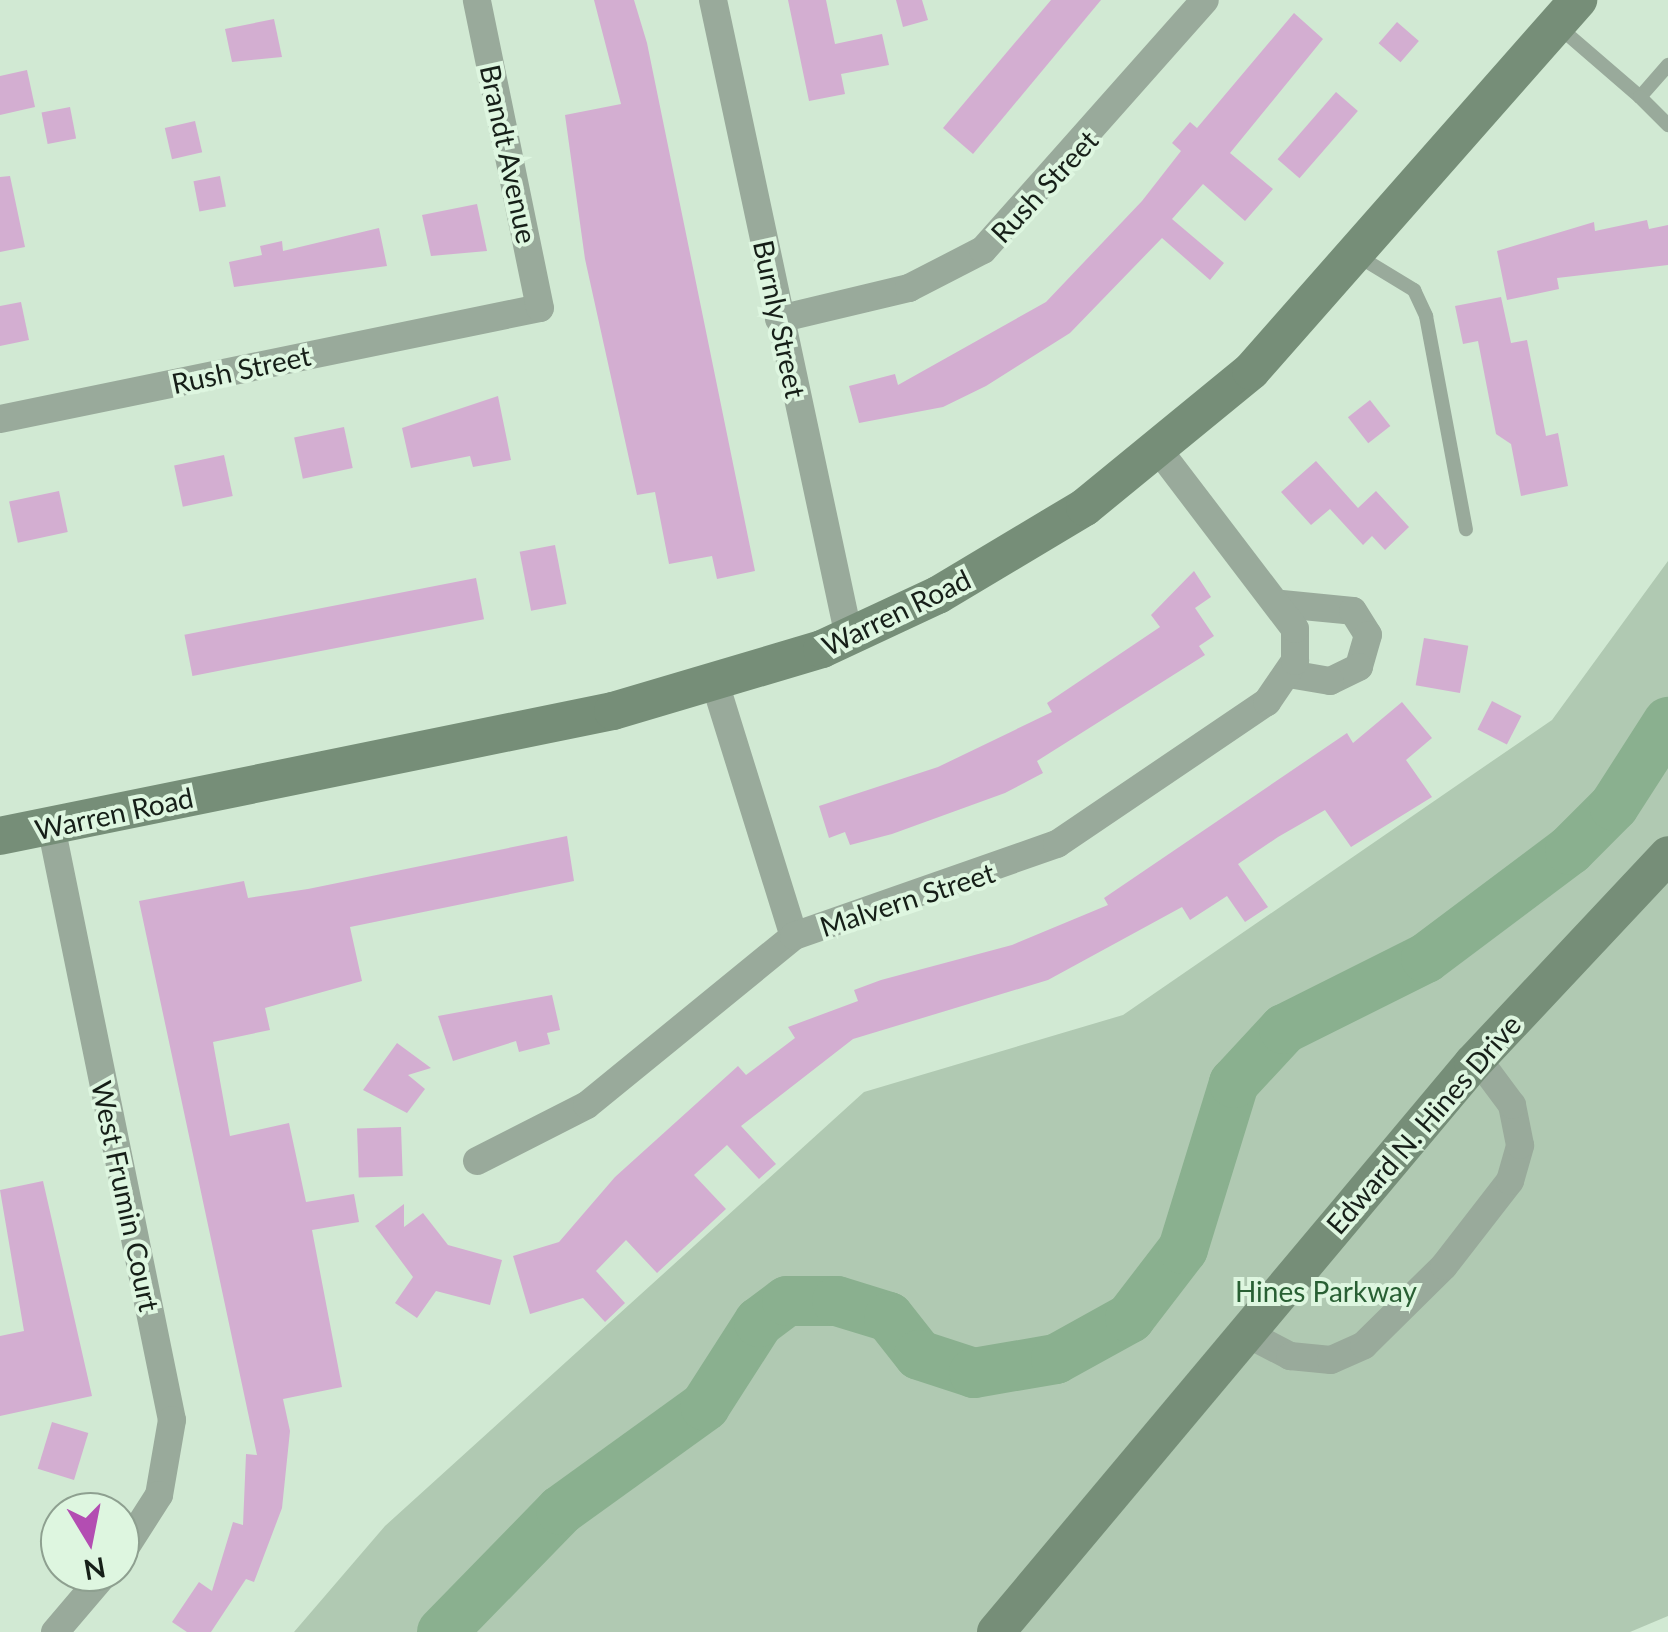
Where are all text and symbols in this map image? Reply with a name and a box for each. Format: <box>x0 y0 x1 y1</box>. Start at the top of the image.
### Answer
street label: Brandt Avenue <box>474 61 544 247</box>
street label: Rush Street <box>984 123 1104 249</box>
street label: Burnly Street <box>747 237 813 401</box>
street label: Rush Street <box>168 338 314 400</box>
street label: Warren Road <box>816 562 976 662</box>
street label: Warren Road <box>32 780 196 846</box>
street label: Malvern Street <box>815 855 999 943</box>
street label: Edward N. Hines Drive <box>1319 1008 1527 1240</box>
street label: West Frumin Court <box>85 1078 167 1314</box>
park label: Hines Parkway <box>1235 1274 1417 1308</box>
north arrow <box>40 1492 140 1592</box>
text: N <box>81 1551 108 1588</box>

